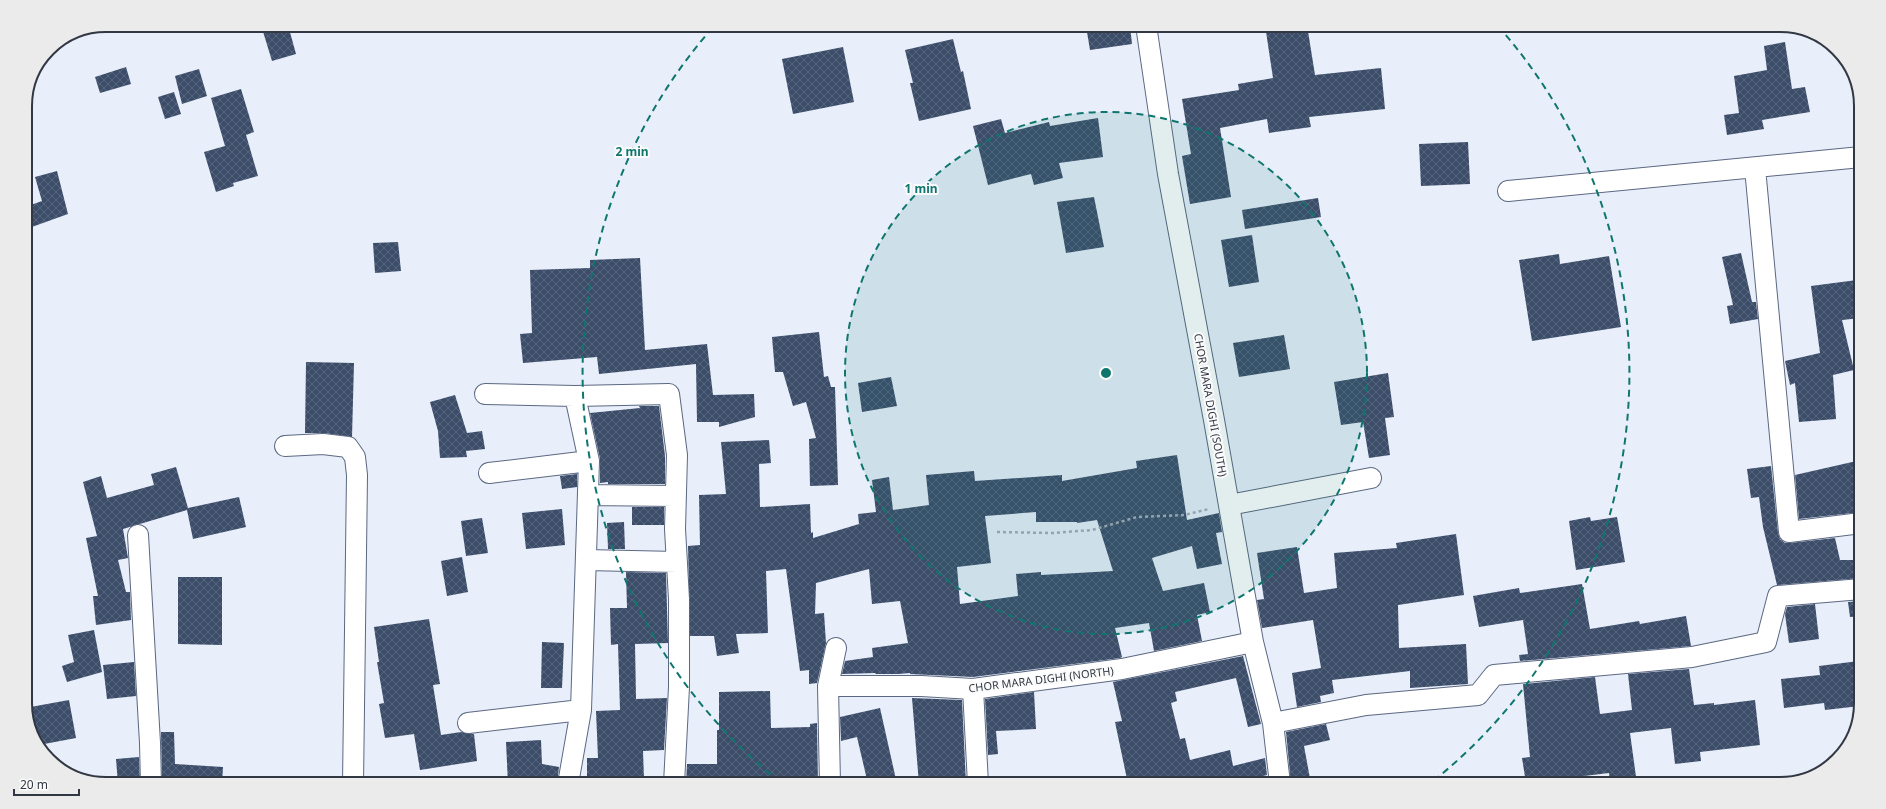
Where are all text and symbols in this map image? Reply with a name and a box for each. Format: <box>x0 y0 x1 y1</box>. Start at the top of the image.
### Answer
text: 2 min <box>615 143 649 160</box>
text: 1 min <box>904 180 938 197</box>
street label: CHOR MARA DIGHI (SOUTH) <box>1191 332 1231 478</box>
centre of rings <box>1099 366 1113 380</box>
street label: CHOR MARA DIGHI (NORTH) <box>967 663 1115 695</box>
scale bar <box>14 771 79 797</box>
text: 20 m <box>20 776 48 793</box>

